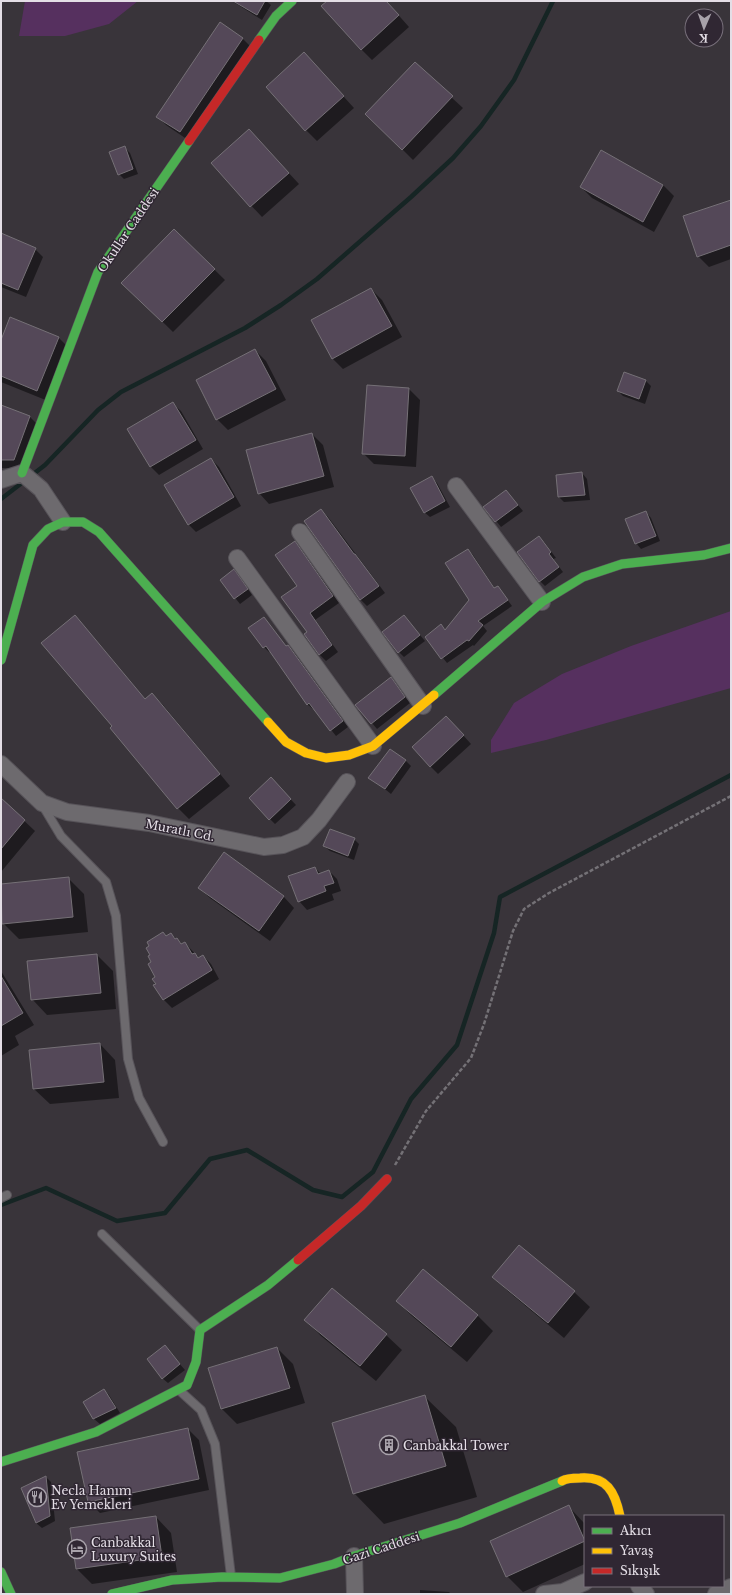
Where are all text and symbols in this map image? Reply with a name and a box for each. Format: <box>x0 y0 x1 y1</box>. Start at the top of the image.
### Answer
north arrow <box>684 8 724 48</box>
text: K <box>698 31 708 45</box>
street label: Okullar Caddesi <box>94 185 162 275</box>
street label: Muratlı Cd. <box>144 816 216 844</box>
building icon: Canbakkal Tower <box>378 1434 400 1456</box>
place label: Canbakkal Tower <box>403 1438 509 1453</box>
place label: Necla Hanım Ev Yemekleri <box>51 1483 132 1512</box>
restaurant icon: Necla Hanım Ev Yemekleri <box>26 1486 48 1508</box>
legend <box>584 1515 724 1587</box>
text: Akıcı <box>619 1523 651 1538</box>
street label: Gazi Caddesi <box>341 1528 421 1568</box>
place label: Canbakkal Luxury Suites <box>91 1535 176 1564</box>
hotel icon: Canbakkal Luxury Suites <box>66 1538 88 1560</box>
text: Yavaş <box>619 1543 653 1558</box>
text: Sıkışık <box>620 1563 661 1578</box>

